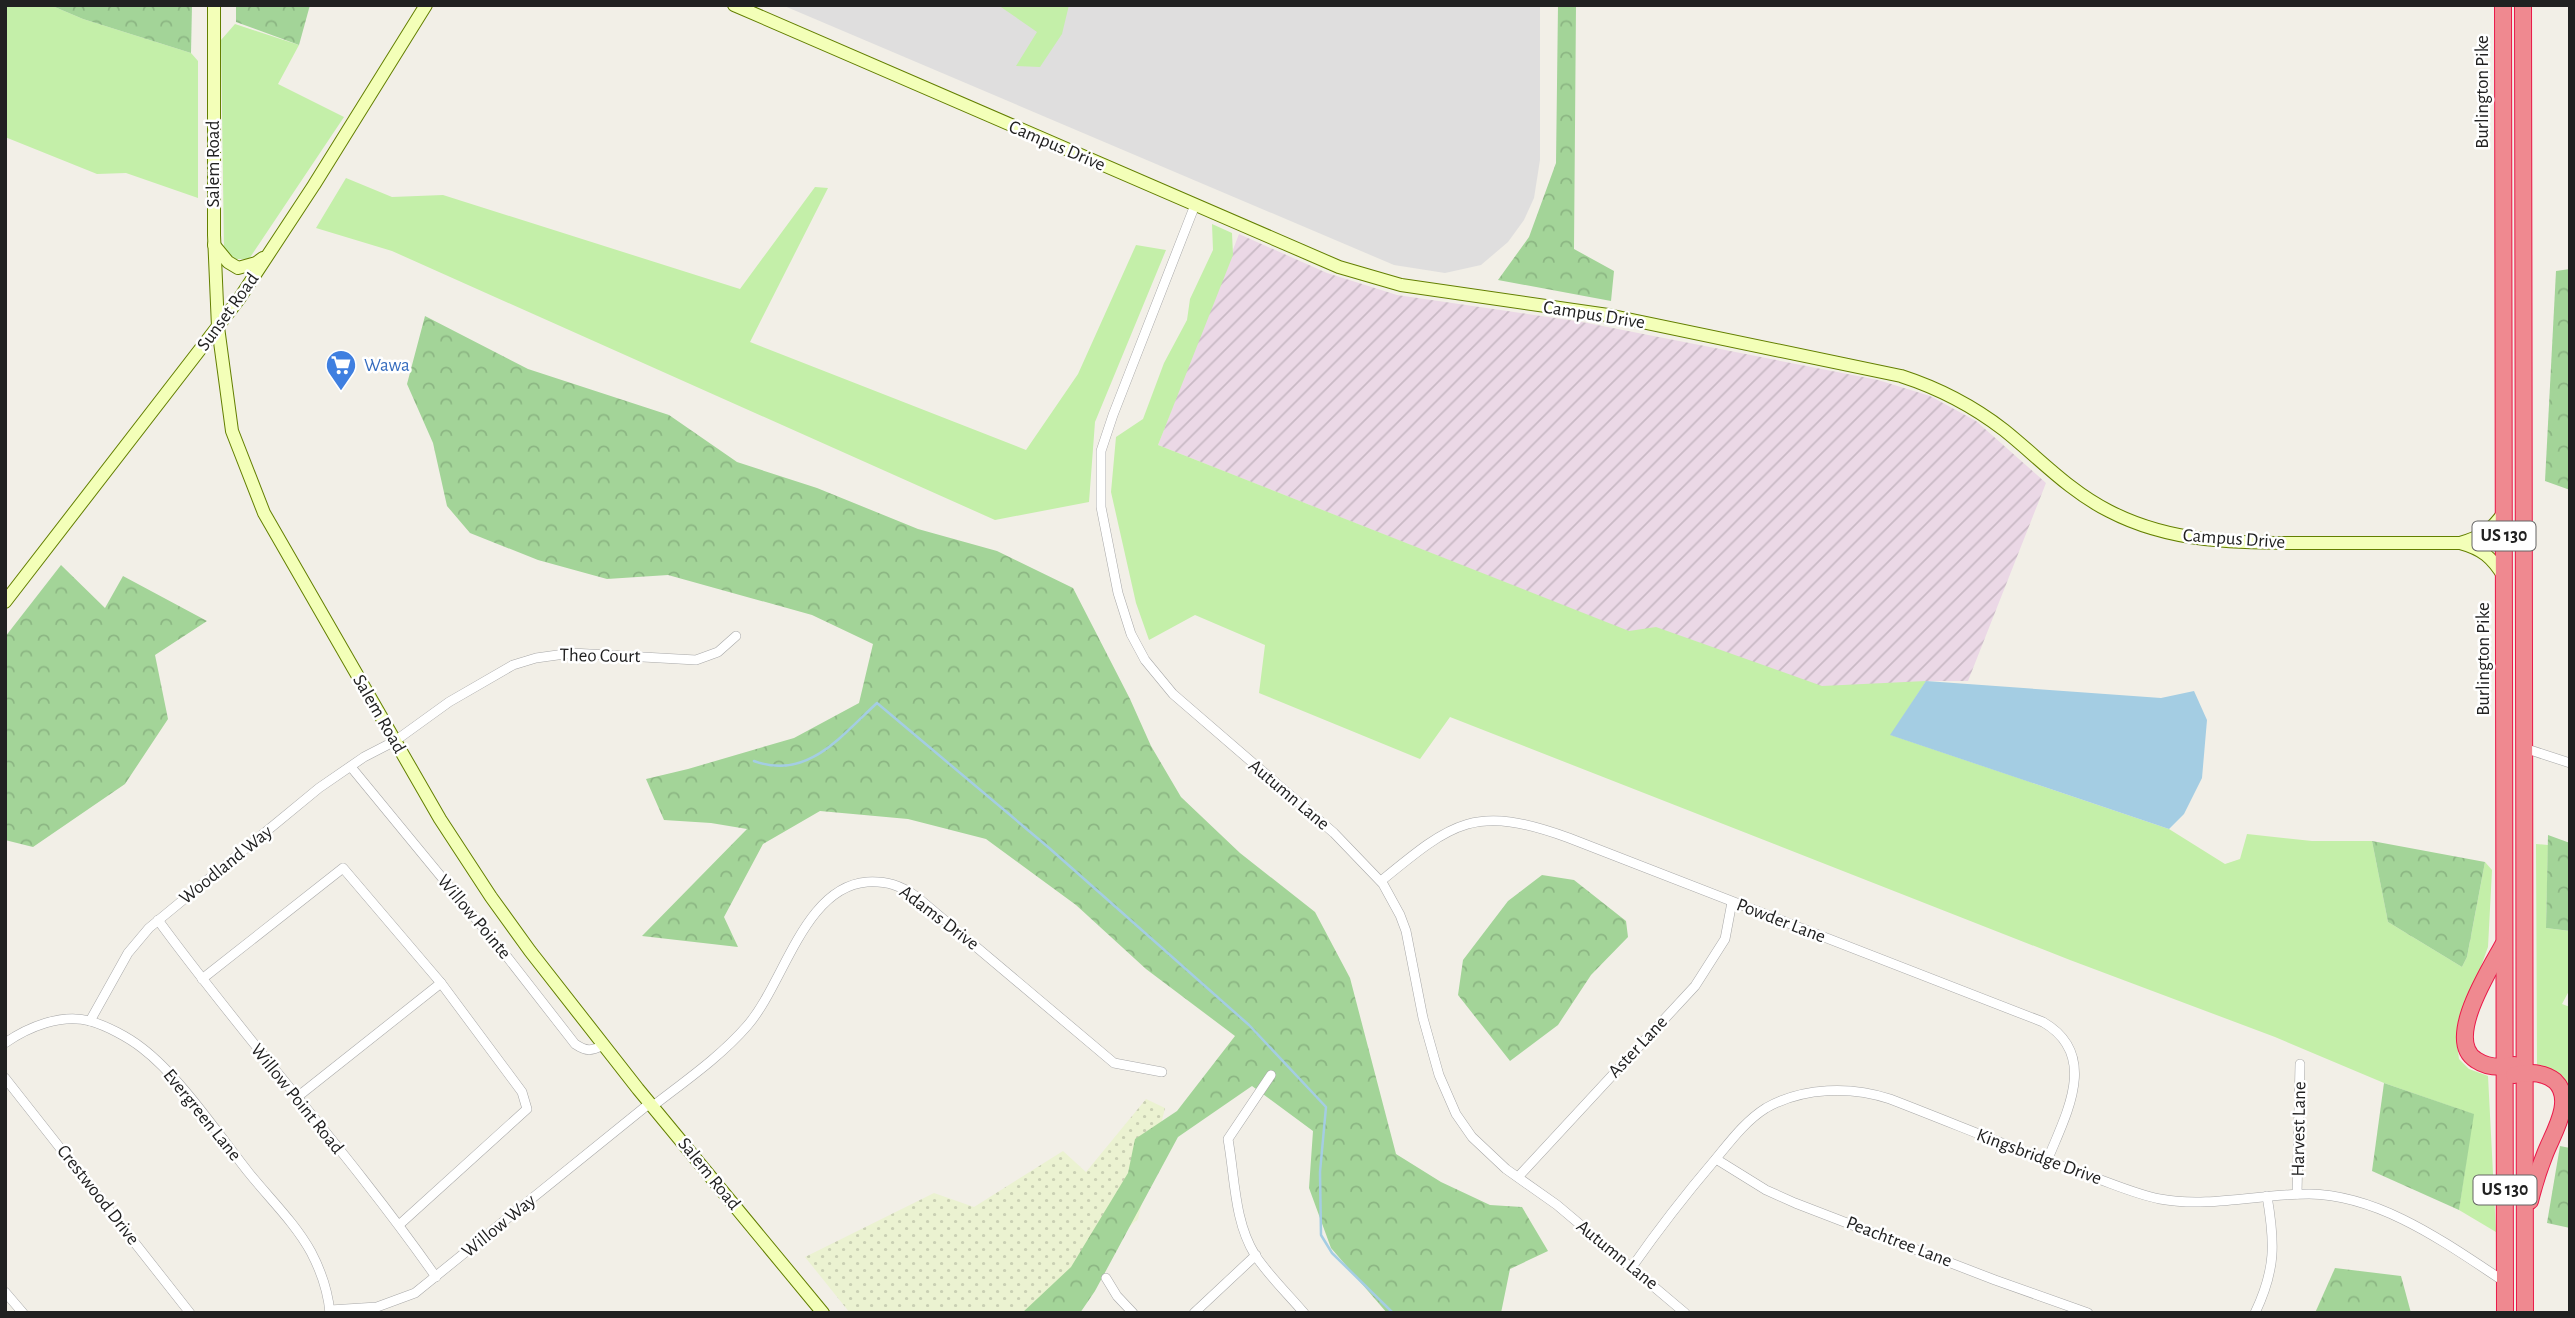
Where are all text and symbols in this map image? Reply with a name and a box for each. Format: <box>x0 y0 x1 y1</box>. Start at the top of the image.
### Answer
street label: Burlington Pike <box>2473 35 2492 149</box>
street label: Campus Drive <box>1006 117 1108 175</box>
street label: Salem Road <box>204 120 223 207</box>
street label: Sunset Road <box>194 269 263 354</box>
street label: Campus Drive <box>1542 298 1646 332</box>
supermarket icon: Wawa <box>324 348 358 392</box>
place label: Wawa <box>364 356 410 375</box>
road number: US 130 <box>2472 522 2536 550</box>
street label: Campus Drive <box>2182 526 2286 552</box>
street label: Burlington Pike <box>2474 602 2493 716</box>
street label: Theo Court <box>559 646 641 666</box>
street label: Salem Road <box>349 672 409 757</box>
street label: Autumn Lane <box>1245 756 1333 834</box>
street label: Woodland Way <box>176 822 276 908</box>
street label: Willow Pointe <box>434 871 514 963</box>
street label: Adams Drive <box>896 882 982 954</box>
street label: Powder Lane <box>1734 895 1828 947</box>
street label: Aster Lane <box>1605 1012 1671 1082</box>
street label: Willow Point Road <box>247 1040 347 1158</box>
street label: Evergreen Lane <box>159 1065 245 1165</box>
street label: Harvest Lane <box>2289 1081 2309 1177</box>
street label: Kingsbridge Drive <box>1974 1126 2104 1188</box>
street label: Salem Road <box>674 1134 744 1214</box>
street label: Crestwood Drive <box>53 1141 143 1249</box>
road number: US 130 <box>2474 1176 2536 1204</box>
street label: Willow Way <box>459 1191 539 1261</box>
street label: Peachtree Lane <box>1843 1213 1955 1271</box>
street label: Autumn Lane <box>1573 1217 1661 1293</box>

